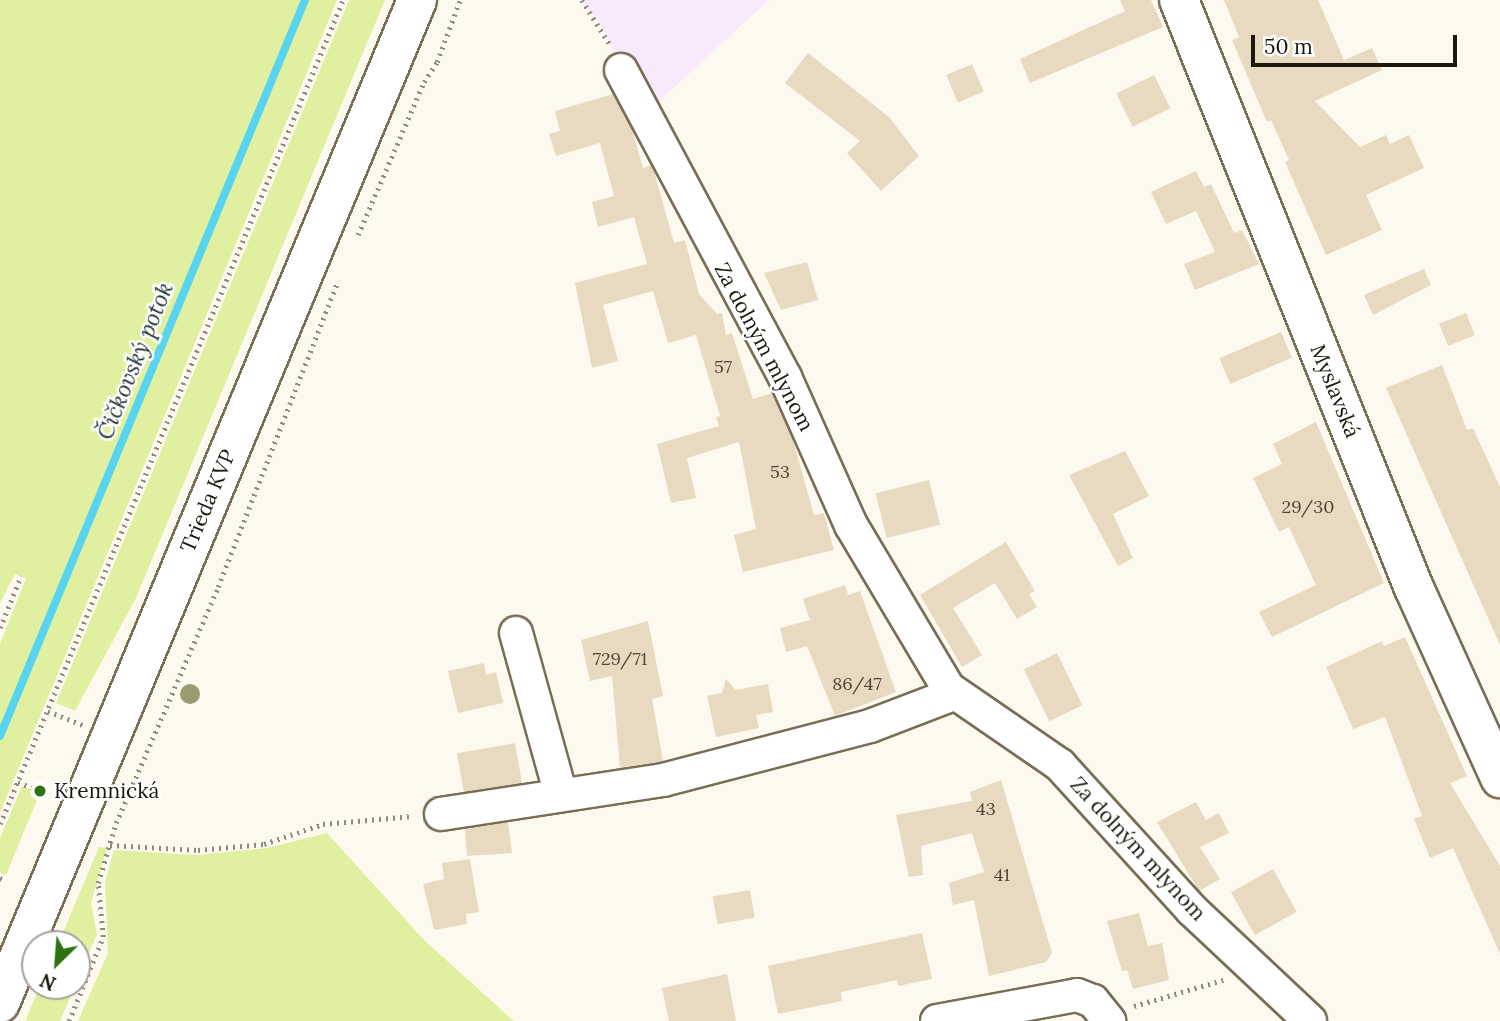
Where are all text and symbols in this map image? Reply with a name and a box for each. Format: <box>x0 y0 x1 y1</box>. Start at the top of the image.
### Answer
scale bar <box>1255 21 1462 65</box>
text: 50 m <box>1264 33 1313 60</box>
street label: Za dolným mlynom <box>709 259 819 435</box>
water label: Čičkovský potok <box>91 278 179 444</box>
street label: Myslavská <box>1305 341 1365 441</box>
house number: 57 <box>714 356 732 378</box>
street label: Trieda KVP <box>175 446 241 556</box>
house number: 53 <box>770 461 790 483</box>
house number: 29/30 <box>1282 496 1334 518</box>
house number: 729/71 <box>593 648 647 670</box>
house number: 86/47 <box>832 673 882 695</box>
street label: Za dolným mlynom <box>1065 772 1211 926</box>
place label: Kremnická <box>54 778 159 804</box>
marker: Kremnická <box>32 783 48 799</box>
house number: 43 <box>976 798 996 820</box>
house number: 41 <box>994 864 1010 886</box>
north arrow <box>21 930 91 1000</box>
text: N <box>36 968 60 996</box>

